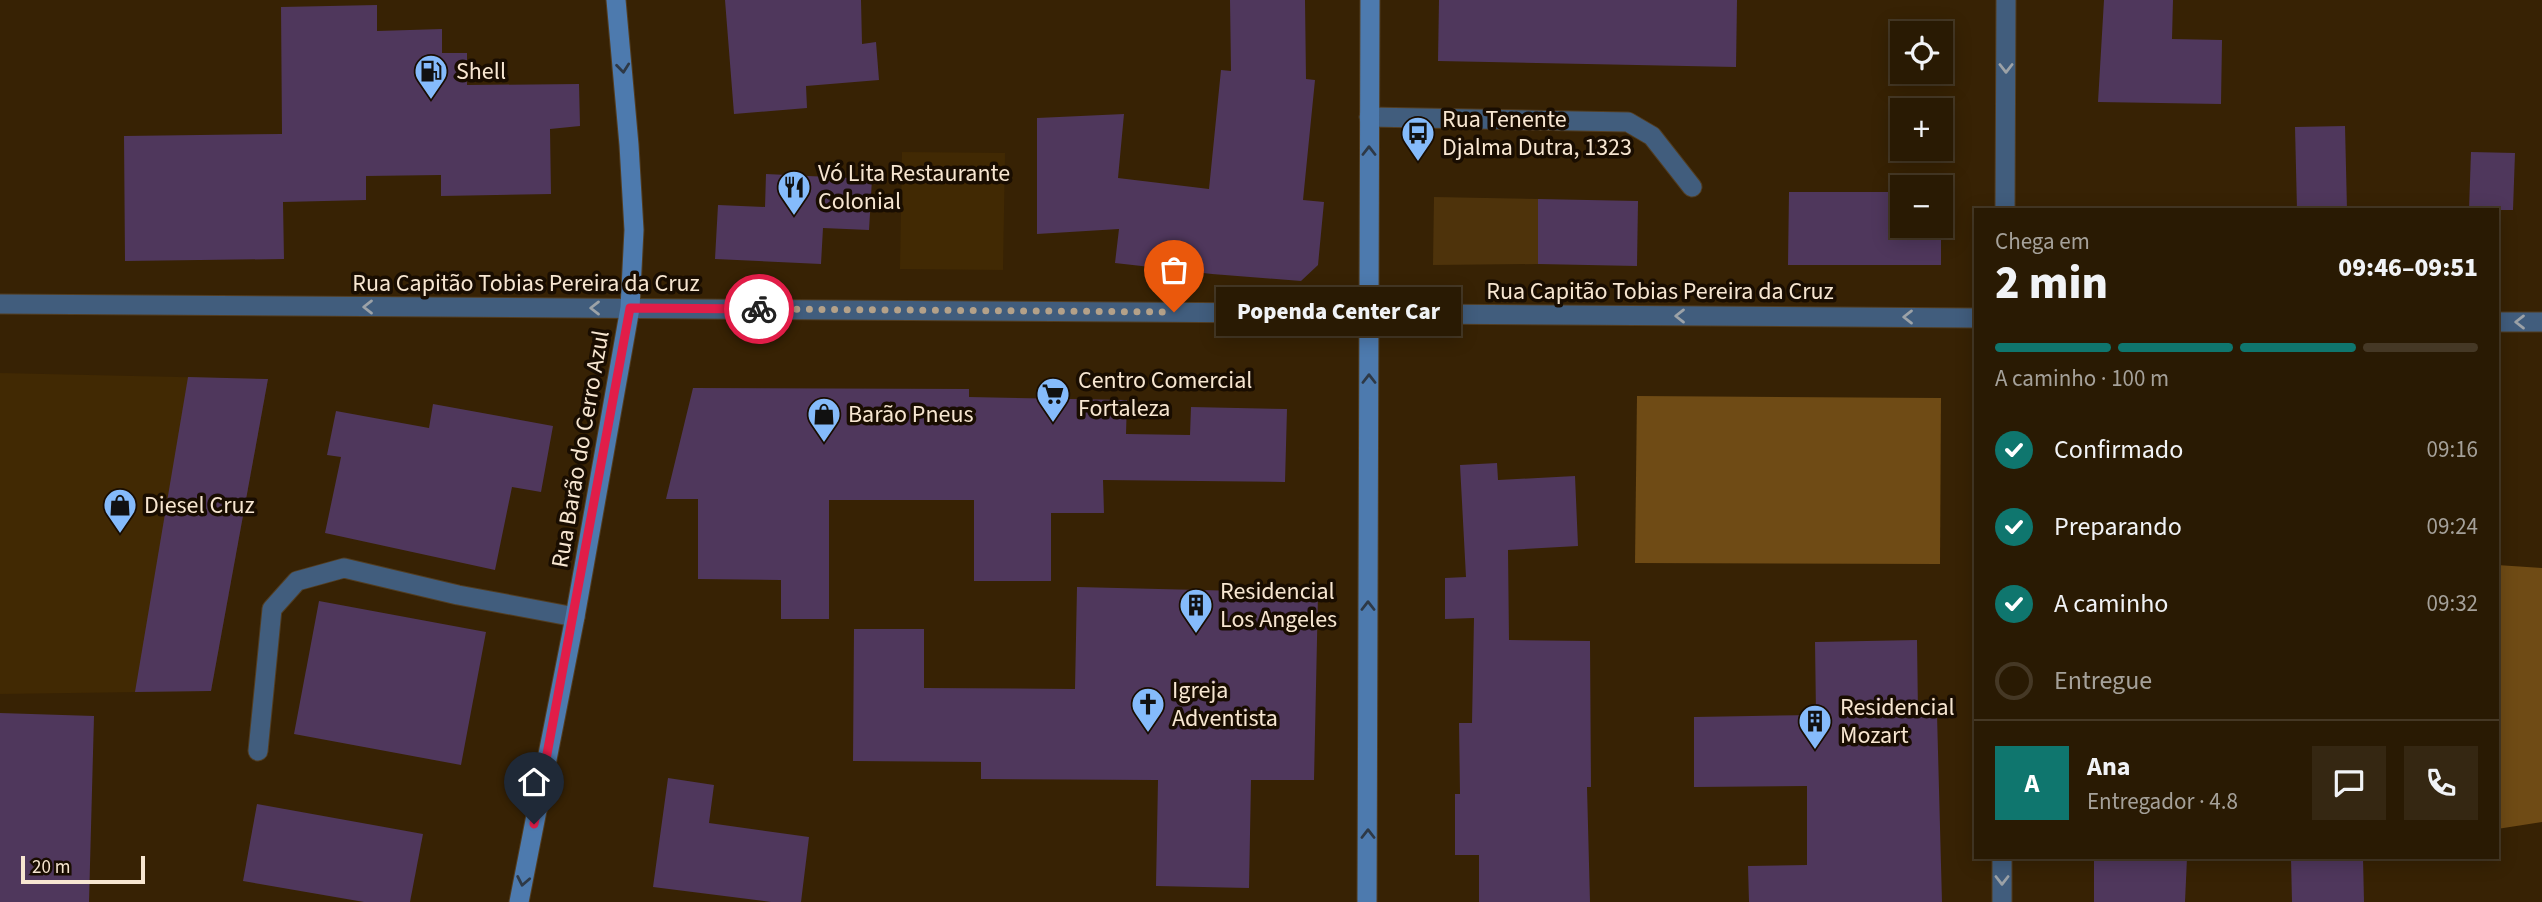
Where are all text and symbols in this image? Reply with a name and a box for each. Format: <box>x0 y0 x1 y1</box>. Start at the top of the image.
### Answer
map controls <box>1890 21 1953 238</box>
button: locate <box>1890 21 1953 84</box>
fuel station icon: Shell <box>412 52 450 101</box>
place label: Shell <box>456 54 506 89</box>
one-way arrow <box>615 63 630 74</box>
one-way arrow <box>1998 63 2014 74</box>
button: + <box>1890 98 1953 161</box>
place label: Rua Tenente Djalma Dutra, 1323 <box>1442 102 1632 165</box>
bus stop icon: Rua Tenente Djalma Dutra, 1323 <box>1399 114 1437 163</box>
one-way arrow <box>1361 146 1377 156</box>
place label: Vó Lita Restaurante Colonial <box>818 156 1010 219</box>
restaurant icon: Vó Lita Restaurante Colonial <box>775 168 813 217</box>
button: − <box>1890 175 1953 238</box>
text: Chega em <box>1995 225 2090 258</box>
pin <box>1144 240 1204 312</box>
text: 09:46–09:51 <box>2338 249 2478 286</box>
icon: bag <box>1155 251 1193 289</box>
text: 2 min <box>1995 251 2108 316</box>
street label: Rua Capitão Tobias Pereira da Cruz <box>352 266 700 301</box>
courier <box>724 274 794 344</box>
street label: Rua Capitão Tobias Pereira da Cruz <box>1486 274 1834 309</box>
callout: Popenda Center Car <box>1216 288 1461 336</box>
icon: bike <box>740 290 778 328</box>
text: Popenda Center Car <box>1237 295 1440 328</box>
one-way arrow <box>362 299 373 314</box>
one-way arrow <box>589 300 600 316</box>
one-way arrow <box>1674 308 1685 324</box>
one-way arrow <box>1902 309 1912 325</box>
one-way arrow <box>2514 314 2524 330</box>
street label: Rua Barão do Cerro Azul <box>542 328 619 571</box>
text: A caminho · 100 m <box>1995 362 2169 395</box>
place label: Centro Comercial Fortaleza <box>1078 363 1252 426</box>
one-way arrow <box>1361 373 1377 384</box>
supermarket icon: Centro Comercial Fortaleza <box>1034 375 1072 424</box>
shop icon: Barão Pneus <box>805 395 843 444</box>
place label: Barão Pneus <box>848 397 974 432</box>
icon: check <box>1995 431 2033 469</box>
text: Confirmado <box>2054 431 2183 468</box>
text: 09:16 <box>2427 433 2478 466</box>
shop icon: Diesel Cruz <box>101 486 139 535</box>
place label: Diesel Cruz <box>144 488 255 523</box>
icon: check <box>1995 508 2033 546</box>
text: Preparando <box>2054 508 2182 545</box>
text: 09:24 <box>2427 510 2478 543</box>
place label: Residencial Los Angeles <box>1220 574 1337 637</box>
icon: check <box>1995 585 2033 623</box>
text: A caminho <box>2054 585 2168 622</box>
building icon: Residencial Los Angeles <box>1177 586 1215 635</box>
text: 09:32 <box>2427 587 2478 620</box>
one-way arrow <box>1360 601 1376 611</box>
text: Entregue <box>2054 662 2152 699</box>
place label: Igreja Adventista <box>1172 673 1278 736</box>
church icon: Igreja Adventista <box>1129 685 1167 734</box>
place label: Residencial Mozart <box>1840 690 1955 753</box>
building icon: Residencial Mozart <box>1796 702 1834 751</box>
button: chat <box>2312 746 2386 820</box>
button: phone <box>2404 746 2478 820</box>
text: Ana <box>2087 748 2130 785</box>
pin <box>504 752 564 824</box>
icon: home <box>515 763 553 801</box>
text: A <box>2025 765 2039 802</box>
text: Entregador · 4.8 <box>2087 785 2238 818</box>
one-way arrow <box>1360 828 1375 839</box>
scale bar <box>21 853 145 885</box>
text: 20 m <box>32 854 70 881</box>
one-way arrow <box>517 875 532 887</box>
one-way arrow <box>1994 875 2010 886</box>

